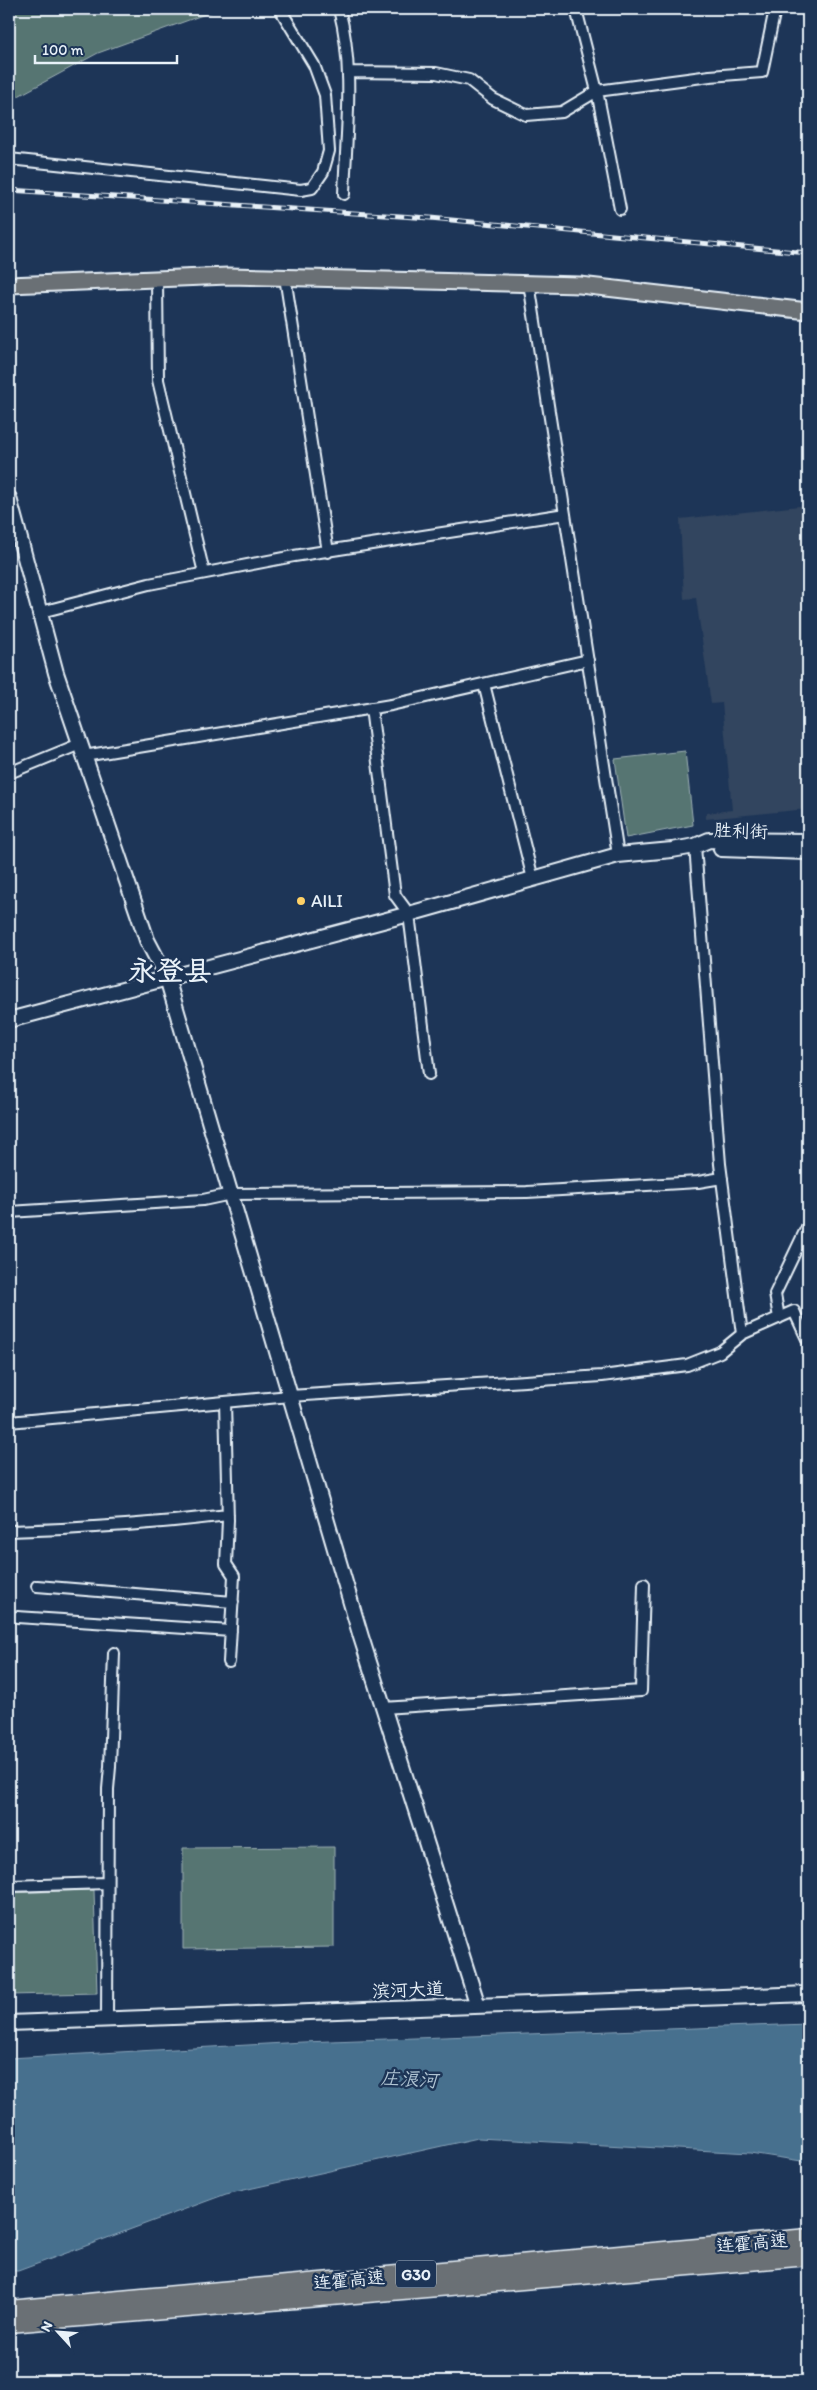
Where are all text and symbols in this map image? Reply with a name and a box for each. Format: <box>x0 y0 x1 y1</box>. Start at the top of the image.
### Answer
scale bar <box>35 32 178 64</box>
text: 100 m <box>42 41 84 59</box>
street label: 胜利街 <box>714 819 768 843</box>
place label: AILI <box>311 890 343 912</box>
marker: AILI <box>295 895 307 907</box>
district label: 永登县 <box>128 953 212 987</box>
street label: 滨河大道 <box>372 1978 444 2002</box>
water label: 庄浪河 <box>380 2066 441 2092</box>
street label: 连霍高速 <box>715 2229 789 2257</box>
road number: G30 <box>396 2260 436 2288</box>
street label: 连霍高速 <box>312 2266 386 2294</box>
north arrow <box>32 2308 82 2358</box>
text: N <box>37 2319 56 2334</box>

